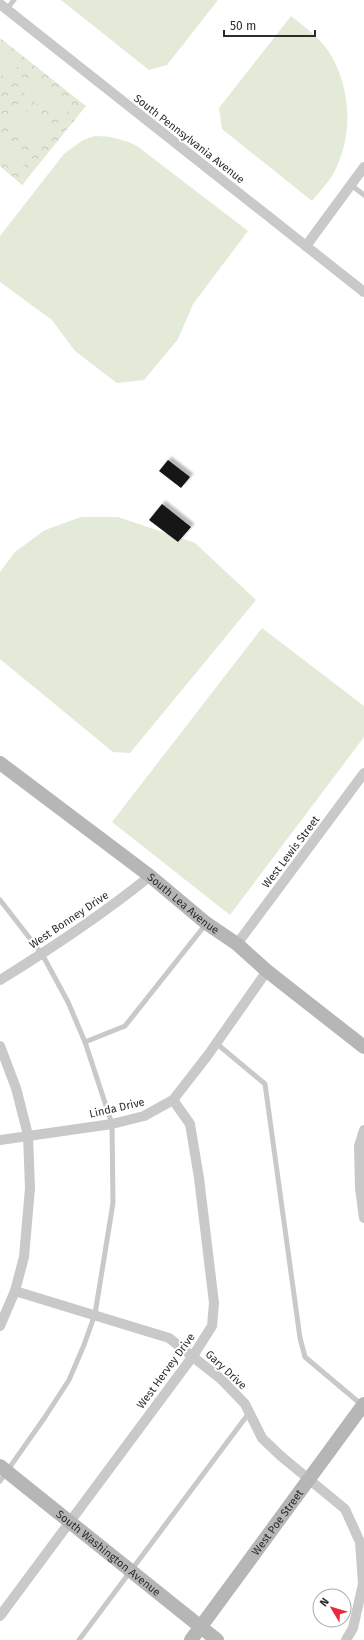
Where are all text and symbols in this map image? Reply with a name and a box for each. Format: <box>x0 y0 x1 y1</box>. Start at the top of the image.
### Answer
scale bar <box>224 12 315 38</box>
text: 50 m <box>230 19 256 33</box>
street label: South Pennsylvania Avenue <box>131 92 247 186</box>
street label: West Lewis Street <box>260 813 322 891</box>
street label: South Lea Avenue <box>145 870 222 936</box>
street label: West Bonney Drive <box>27 889 111 951</box>
street label: Linda Drive <box>88 1095 146 1121</box>
street label: West Hervey Drive <box>134 1331 198 1411</box>
street label: Gary Drive <box>203 1348 249 1392</box>
street label: West Poe Street <box>249 1487 306 1558</box>
street label: South Washington Avenue <box>54 1507 163 1599</box>
north arrow <box>312 1588 352 1628</box>
text: N <box>317 1595 332 1609</box>

